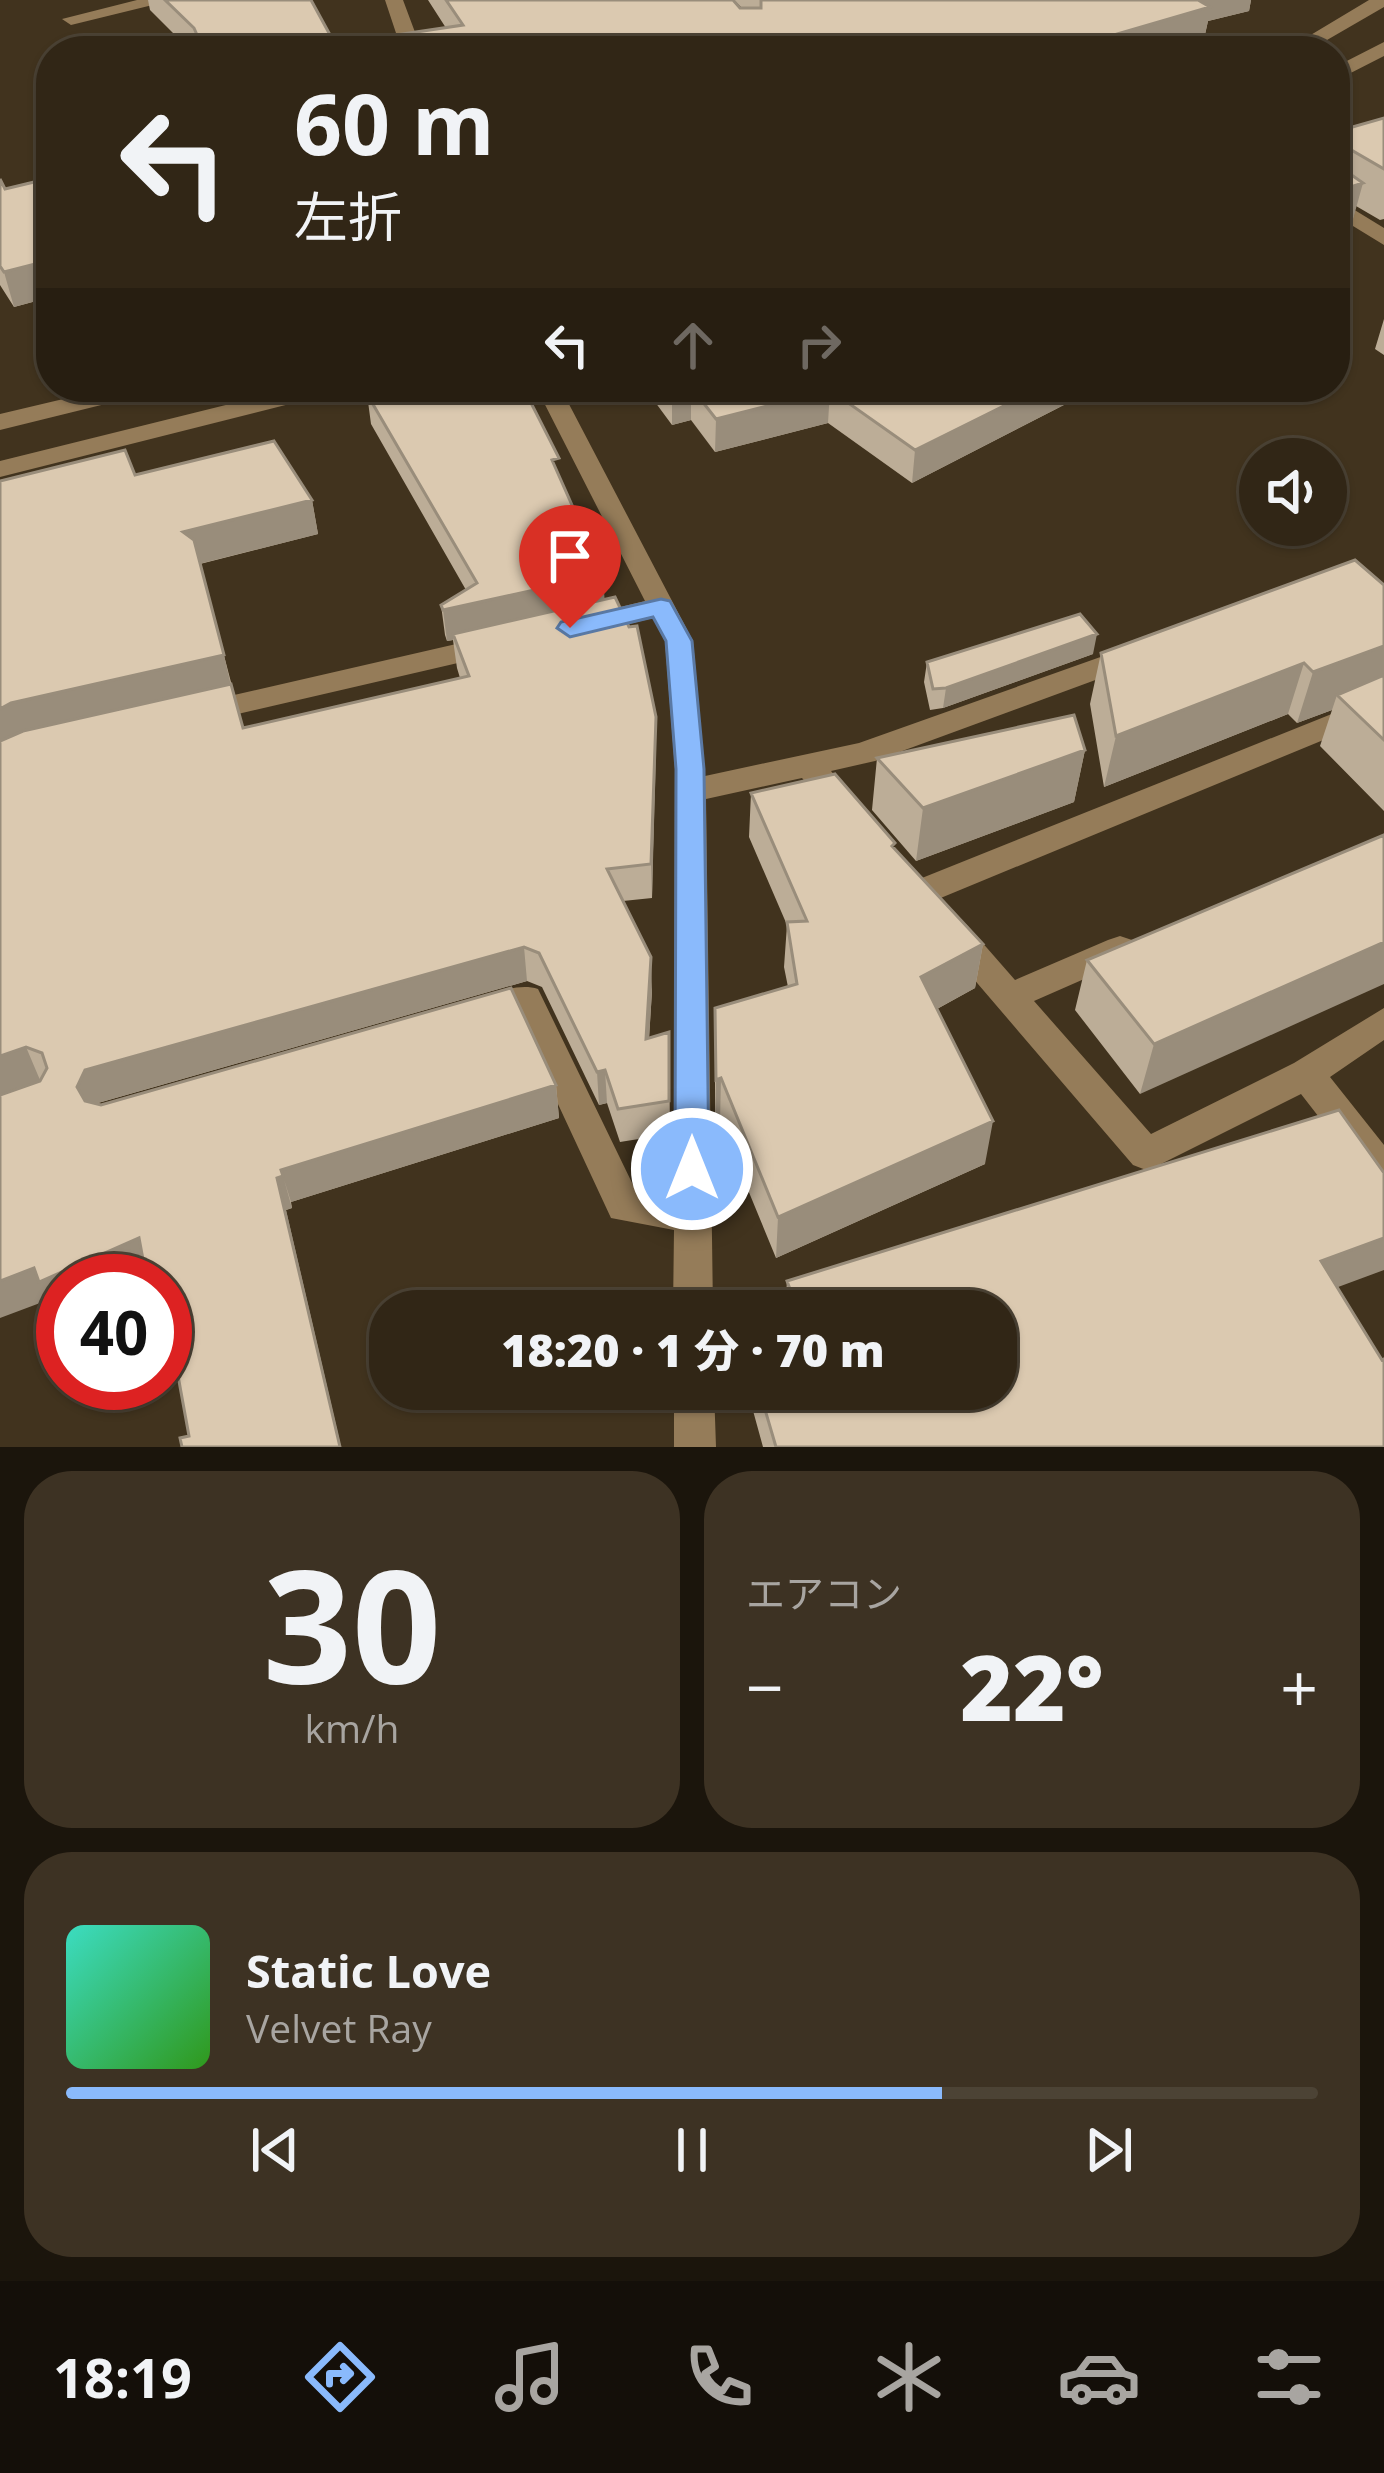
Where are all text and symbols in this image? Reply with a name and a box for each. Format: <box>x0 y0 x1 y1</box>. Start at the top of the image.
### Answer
text: 60 m <box>294 65 494 180</box>
icon: left <box>96 84 252 240</box>
text: 左折 <box>294 179 402 253</box>
icon: left <box>534 312 600 378</box>
icon: ahead <box>660 312 726 378</box>
icon: right <box>786 312 852 378</box>
map controls <box>1239 438 1347 546</box>
button: sound <box>1239 438 1347 546</box>
pin <box>519 505 621 628</box>
icon: arrive <box>537 523 603 589</box>
position arrow <box>629 1106 755 1232</box>
speed limit sign: 40 <box>36 1254 192 1410</box>
text: 18:20 · 1 分 · 70 m <box>501 1319 885 1380</box>
text: 30 <box>263 1516 441 1729</box>
text: エアコン <box>746 1566 902 1619</box>
text: 22° <box>960 1625 1104 1747</box>
text: − <box>746 1641 784 1731</box>
text: + <box>1280 1641 1318 1731</box>
text: km/h <box>305 1701 399 1754</box>
text: Static Love <box>246 1940 491 2001</box>
text: Velvet Ray <box>246 2001 432 2054</box>
icon: previous <box>242 2117 308 2183</box>
icon: pause <box>659 2117 725 2183</box>
icon: next <box>1076 2117 1142 2183</box>
icon: directions <box>298 2335 382 2419</box>
icon: music <box>488 2335 572 2419</box>
icon: phone <box>677 2335 761 2419</box>
icon: climate <box>867 2335 951 2419</box>
icon: car <box>1057 2335 1141 2419</box>
icon: filters <box>1247 2335 1331 2419</box>
text: 18:19 <box>53 2340 192 2414</box>

